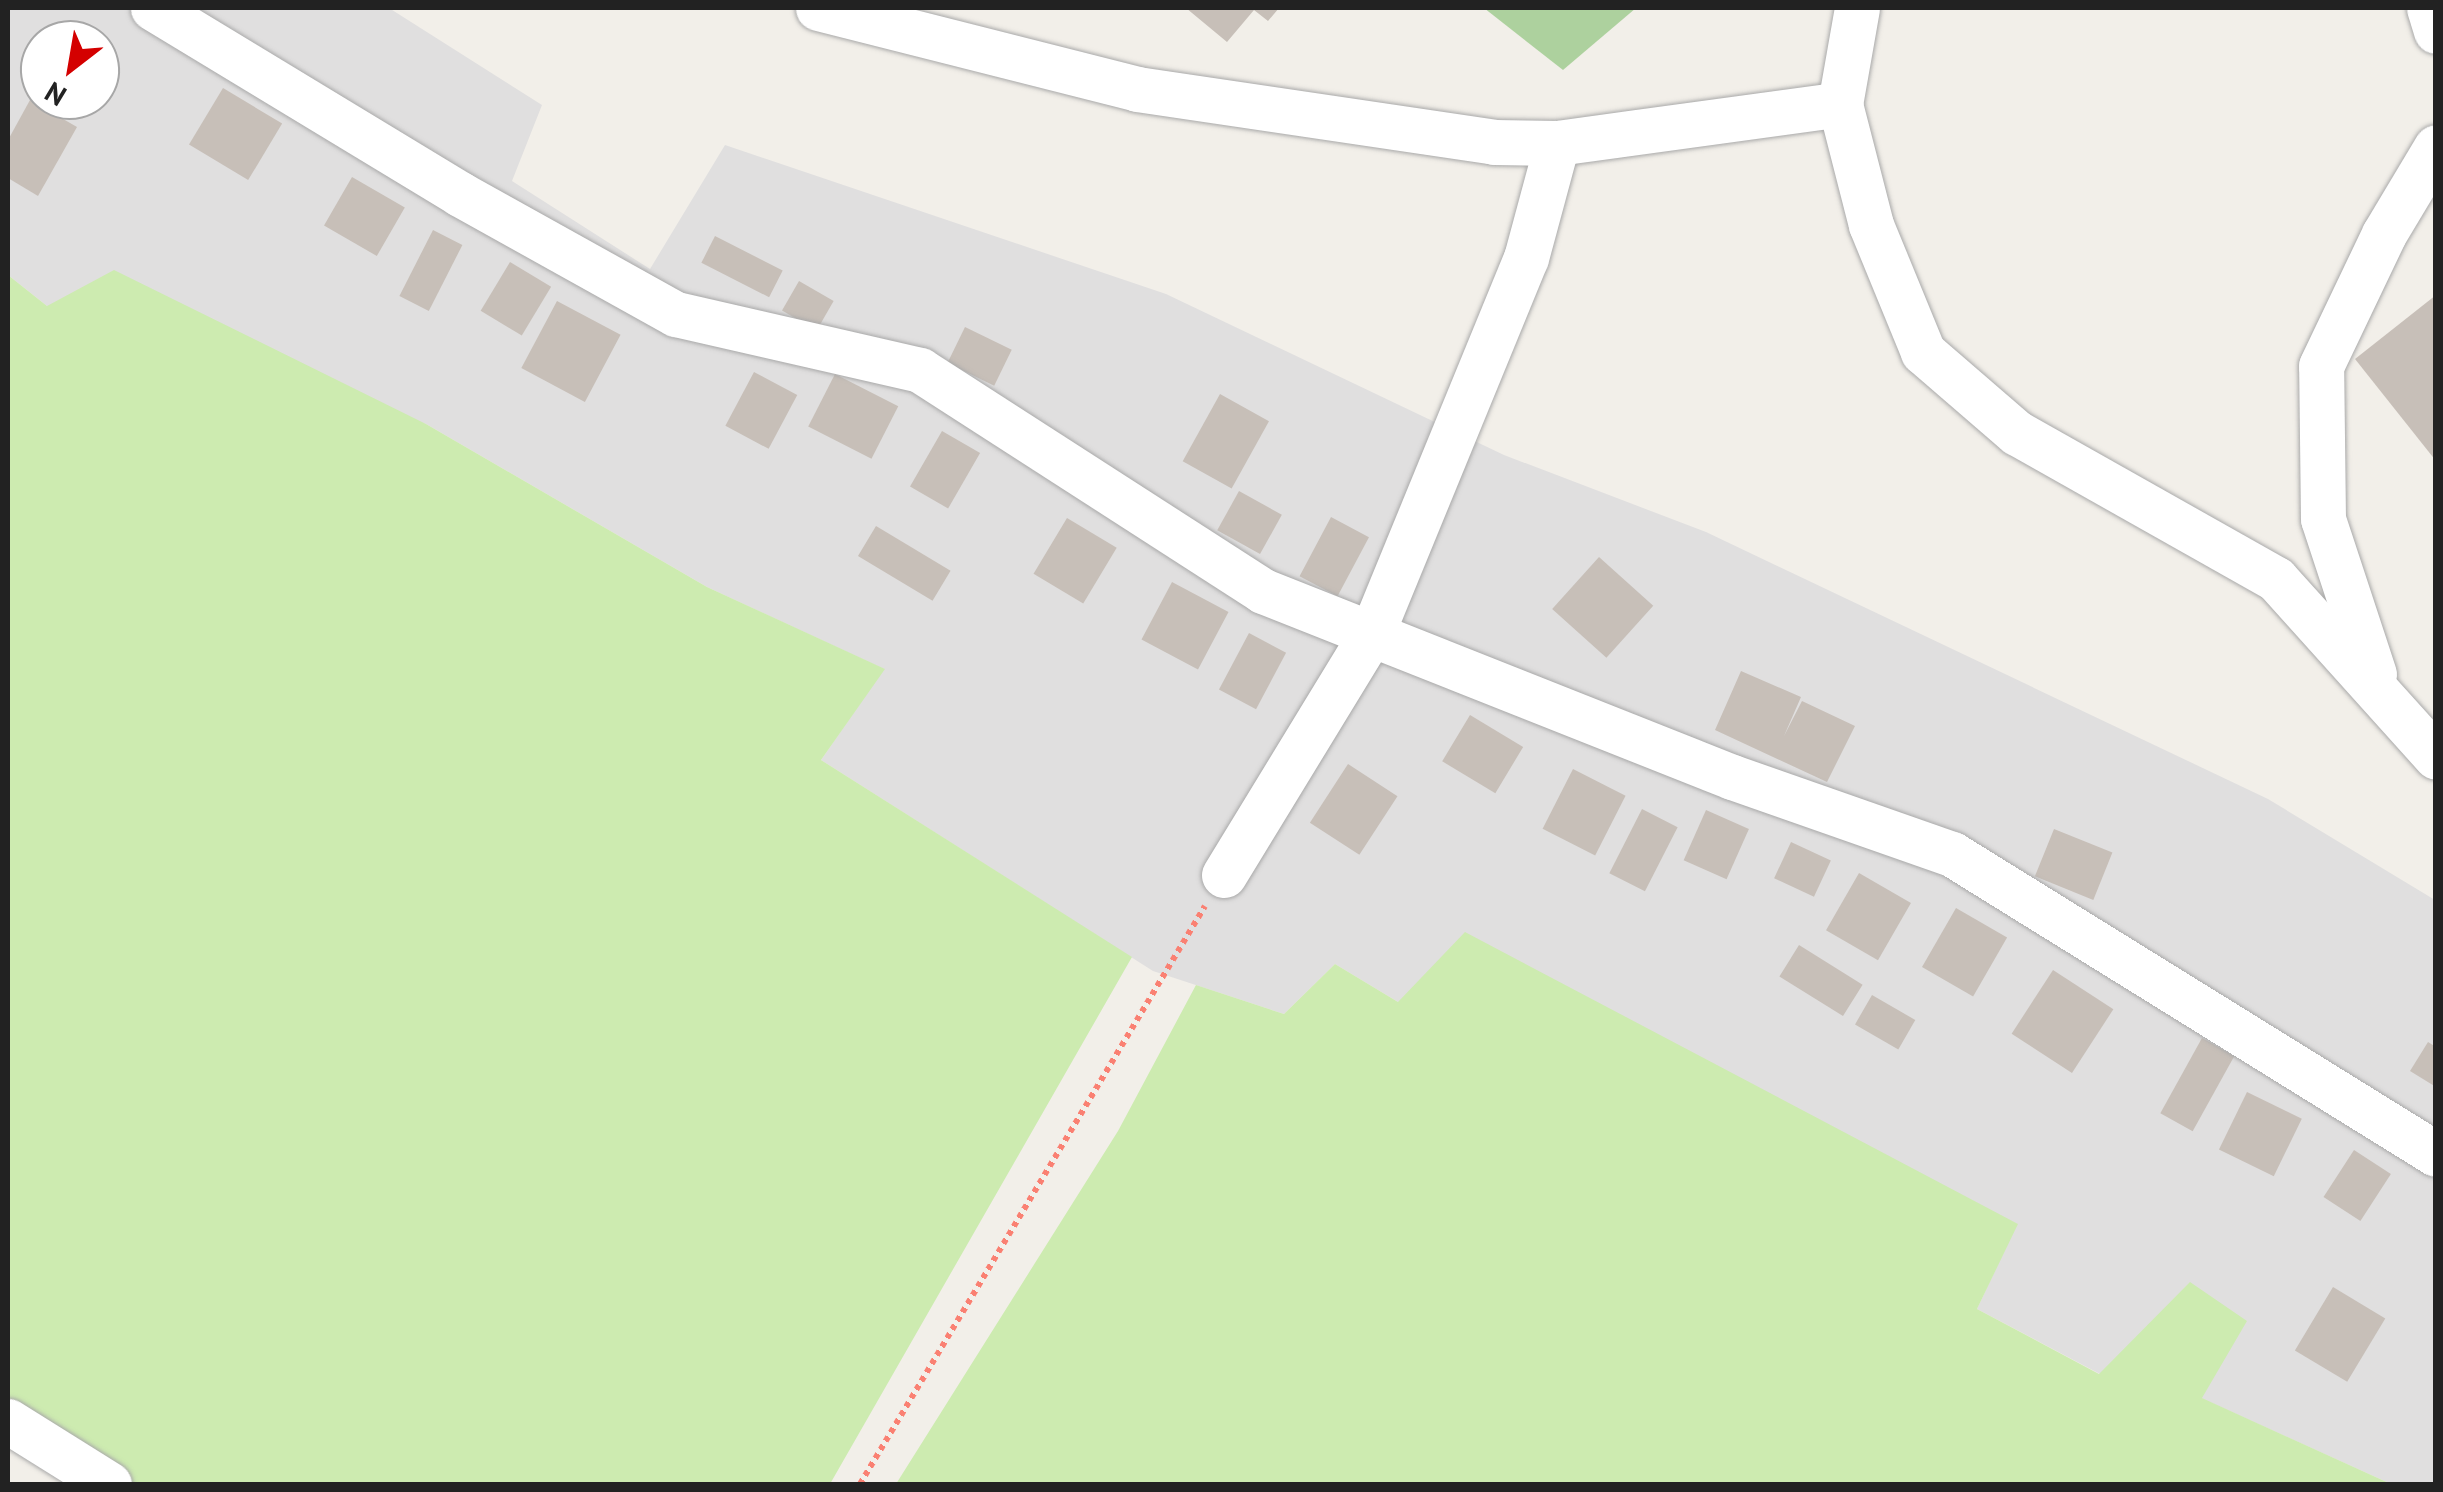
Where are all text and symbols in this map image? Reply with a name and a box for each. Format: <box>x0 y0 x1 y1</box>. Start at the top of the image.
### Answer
north arrow <box>20 20 120 120</box>
text: N <box>38 74 73 115</box>

